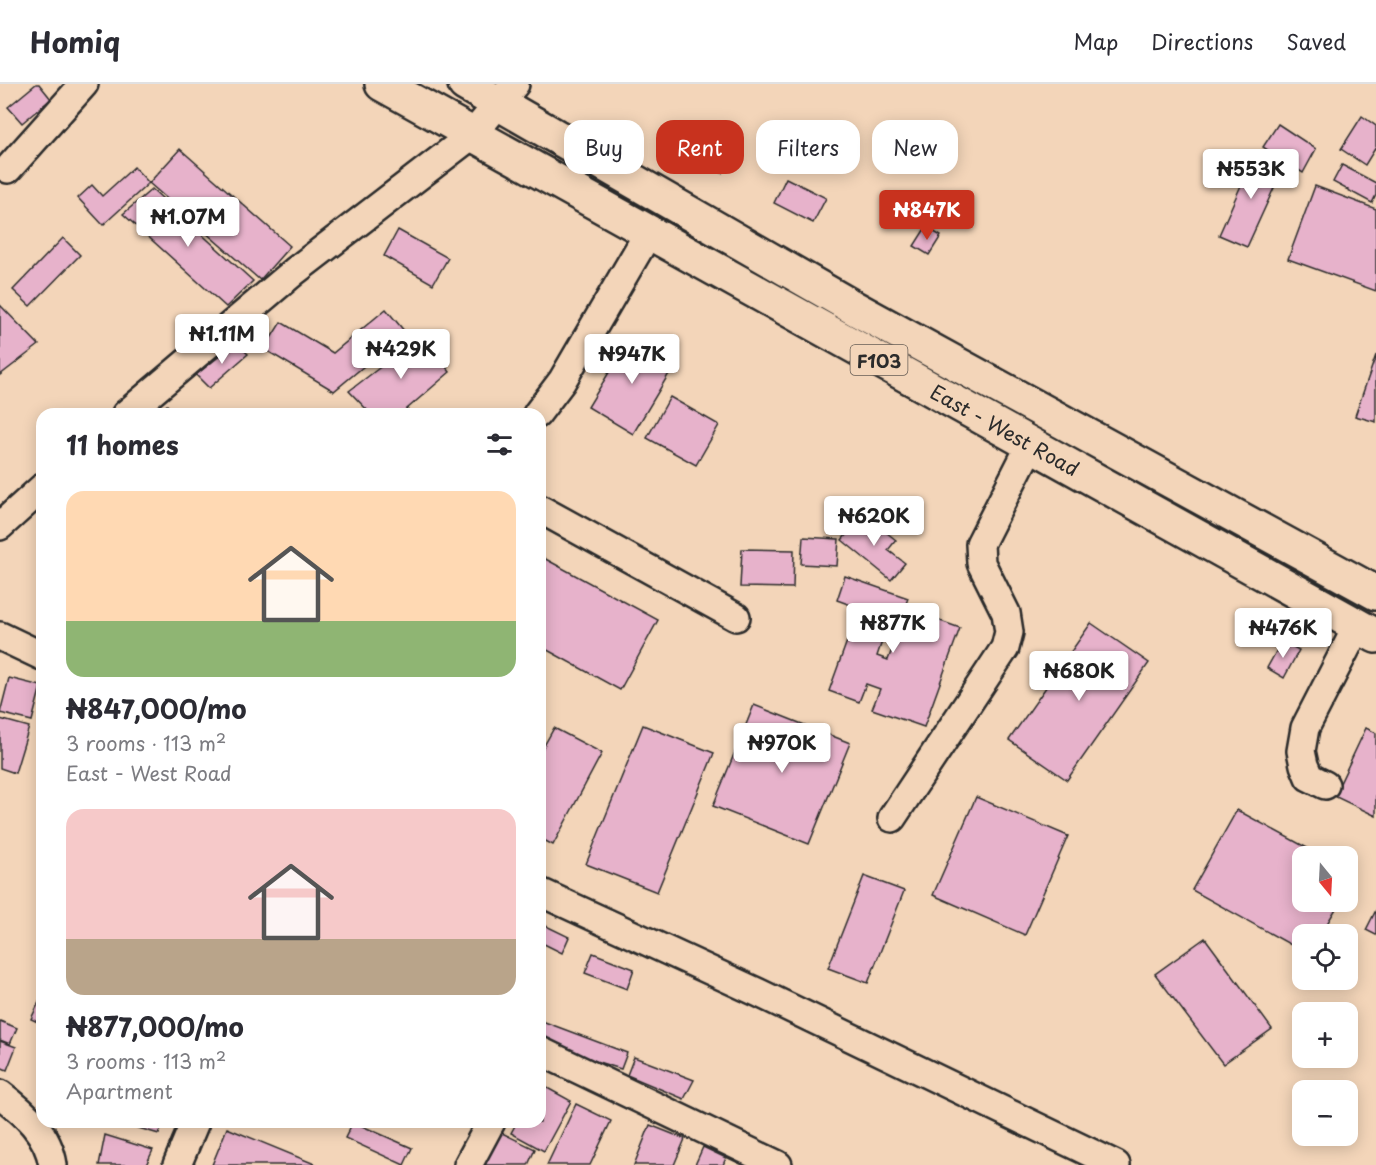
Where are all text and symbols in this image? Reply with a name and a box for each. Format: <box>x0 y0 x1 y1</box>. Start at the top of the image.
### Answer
text: Homiq <box>30 20 120 63</box>
text: Map <box>1073 25 1118 57</box>
text: Directions <box>1151 25 1253 57</box>
text: Saved <box>1286 25 1346 57</box>
chip: Buy <box>564 120 644 174</box>
chip: Rent <box>656 120 744 174</box>
chip: Filters <box>756 120 860 174</box>
chip: New <box>872 120 958 174</box>
pin: ₦553K <box>1209 149 1293 200</box>
text: ₦553K <box>1217 153 1285 183</box>
pin: ₦847K <box>885 190 969 241</box>
text: ₦847K <box>893 194 961 224</box>
pin: ₦1.07M <box>139 197 237 248</box>
text: ₦1.07M <box>150 201 226 231</box>
pin: ₦1.11M <box>173 314 271 365</box>
text: ₦1.11M <box>189 318 255 348</box>
pin: ₦429K <box>359 329 443 380</box>
text: ₦429K <box>366 333 436 363</box>
pin: ₦947K <box>590 334 674 385</box>
text: ₦947K <box>598 338 666 368</box>
road number: F103 <box>850 345 908 375</box>
street label: East - West Road <box>925 377 1085 483</box>
text: 11 homes <box>66 425 179 464</box>
icon: filters <box>483 428 516 461</box>
pin: ₦620K <box>832 496 916 547</box>
text: ₦620K <box>838 500 910 530</box>
icon: home <box>237 530 345 638</box>
pin: ₦877K <box>851 603 935 654</box>
text: ₦877K <box>860 607 926 637</box>
pin: ₦476K <box>1241 608 1325 659</box>
text: ₦476K <box>1249 612 1317 642</box>
pin: ₦680K <box>1037 651 1121 702</box>
text: ₦680K <box>1043 655 1115 685</box>
text: ₦847,000/mo <box>66 689 247 728</box>
pin: ₦970K <box>740 723 824 774</box>
text: ₦970K <box>748 727 816 757</box>
text: 3 rooms · 113 m² <box>66 728 226 758</box>
text: East - West Road <box>66 758 232 788</box>
north arrow <box>1292 846 1358 912</box>
map controls <box>1292 846 1358 1146</box>
icon: home <box>237 848 345 956</box>
button: locate <box>1292 924 1358 990</box>
button: + <box>1292 1002 1358 1068</box>
text: ₦877,000/mo <box>66 1007 244 1046</box>
text: 3 rooms · 113 m² <box>66 1046 226 1076</box>
text: Apartment <box>66 1076 173 1106</box>
button: − <box>1292 1080 1358 1146</box>

